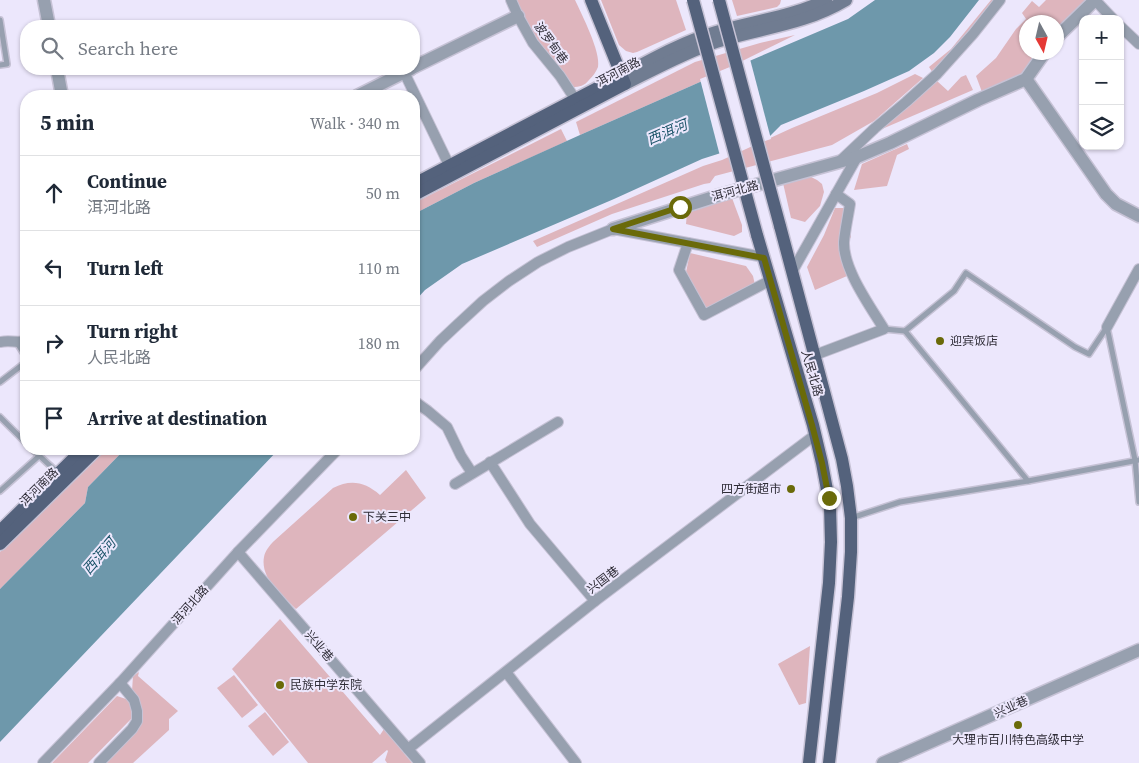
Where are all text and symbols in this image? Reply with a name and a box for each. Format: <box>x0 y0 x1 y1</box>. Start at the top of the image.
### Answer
north arrow <box>1019 15 1064 60</box>
map controls <box>1079 15 1124 150</box>
button: + <box>1079 15 1124 60</box>
street label: 波罗甸巷 <box>530 19 572 67</box>
search box <box>20 20 420 75</box>
icon: search <box>38 34 66 62</box>
text: Search here <box>78 35 178 61</box>
street label: 洱河南路 <box>593 54 643 90</box>
button: − <box>1079 60 1124 105</box>
button: layers <box>1079 105 1124 150</box>
text: 5 min <box>40 108 95 137</box>
text: Walk · 340 m <box>310 112 400 134</box>
water label: 西洱河 <box>644 113 693 149</box>
text: Continue <box>87 168 167 194</box>
street label: 洱河北路 <box>710 177 760 205</box>
icon: ahead <box>40 179 68 207</box>
text: 50 m <box>366 182 400 204</box>
text: 洱河北路 <box>87 196 151 218</box>
route start <box>669 196 692 219</box>
icon: left <box>40 254 68 282</box>
text: Turn left <box>87 255 163 281</box>
text: 110 m <box>358 257 400 279</box>
text: Turn right <box>87 318 178 344</box>
icon: right <box>40 329 68 357</box>
text: 180 m <box>358 332 400 354</box>
place label: 迎宾饭店 <box>950 333 998 349</box>
marker: 迎宾饭店 <box>934 335 946 347</box>
text: 人民北路 <box>87 346 151 368</box>
street label: 人民北路 <box>798 348 826 398</box>
icon: arrive <box>40 404 68 432</box>
text: Arrive at destination <box>87 405 267 431</box>
street label: 洱河南路 <box>16 464 62 510</box>
place label: 四方街超市 <box>721 481 781 497</box>
marker: 四方街超市 <box>785 483 797 495</box>
route end <box>818 487 841 510</box>
place label: 下关三中 <box>363 509 411 525</box>
marker: 下关三中 <box>347 511 359 523</box>
water label: 西洱河 <box>78 531 122 578</box>
street label: 兴国巷 <box>584 563 622 597</box>
street label: 洱河北路 <box>168 582 212 628</box>
street label: 兴业巷 <box>301 627 337 665</box>
place label: 民族中学东院 <box>290 677 362 693</box>
marker: 民族中学东院 <box>274 679 286 691</box>
street label: 兴业巷 <box>991 692 1031 722</box>
marker: 大理市百川特色高级中学 <box>1012 719 1024 731</box>
place label: 大理市百川特色高级中学 <box>952 732 1084 748</box>

